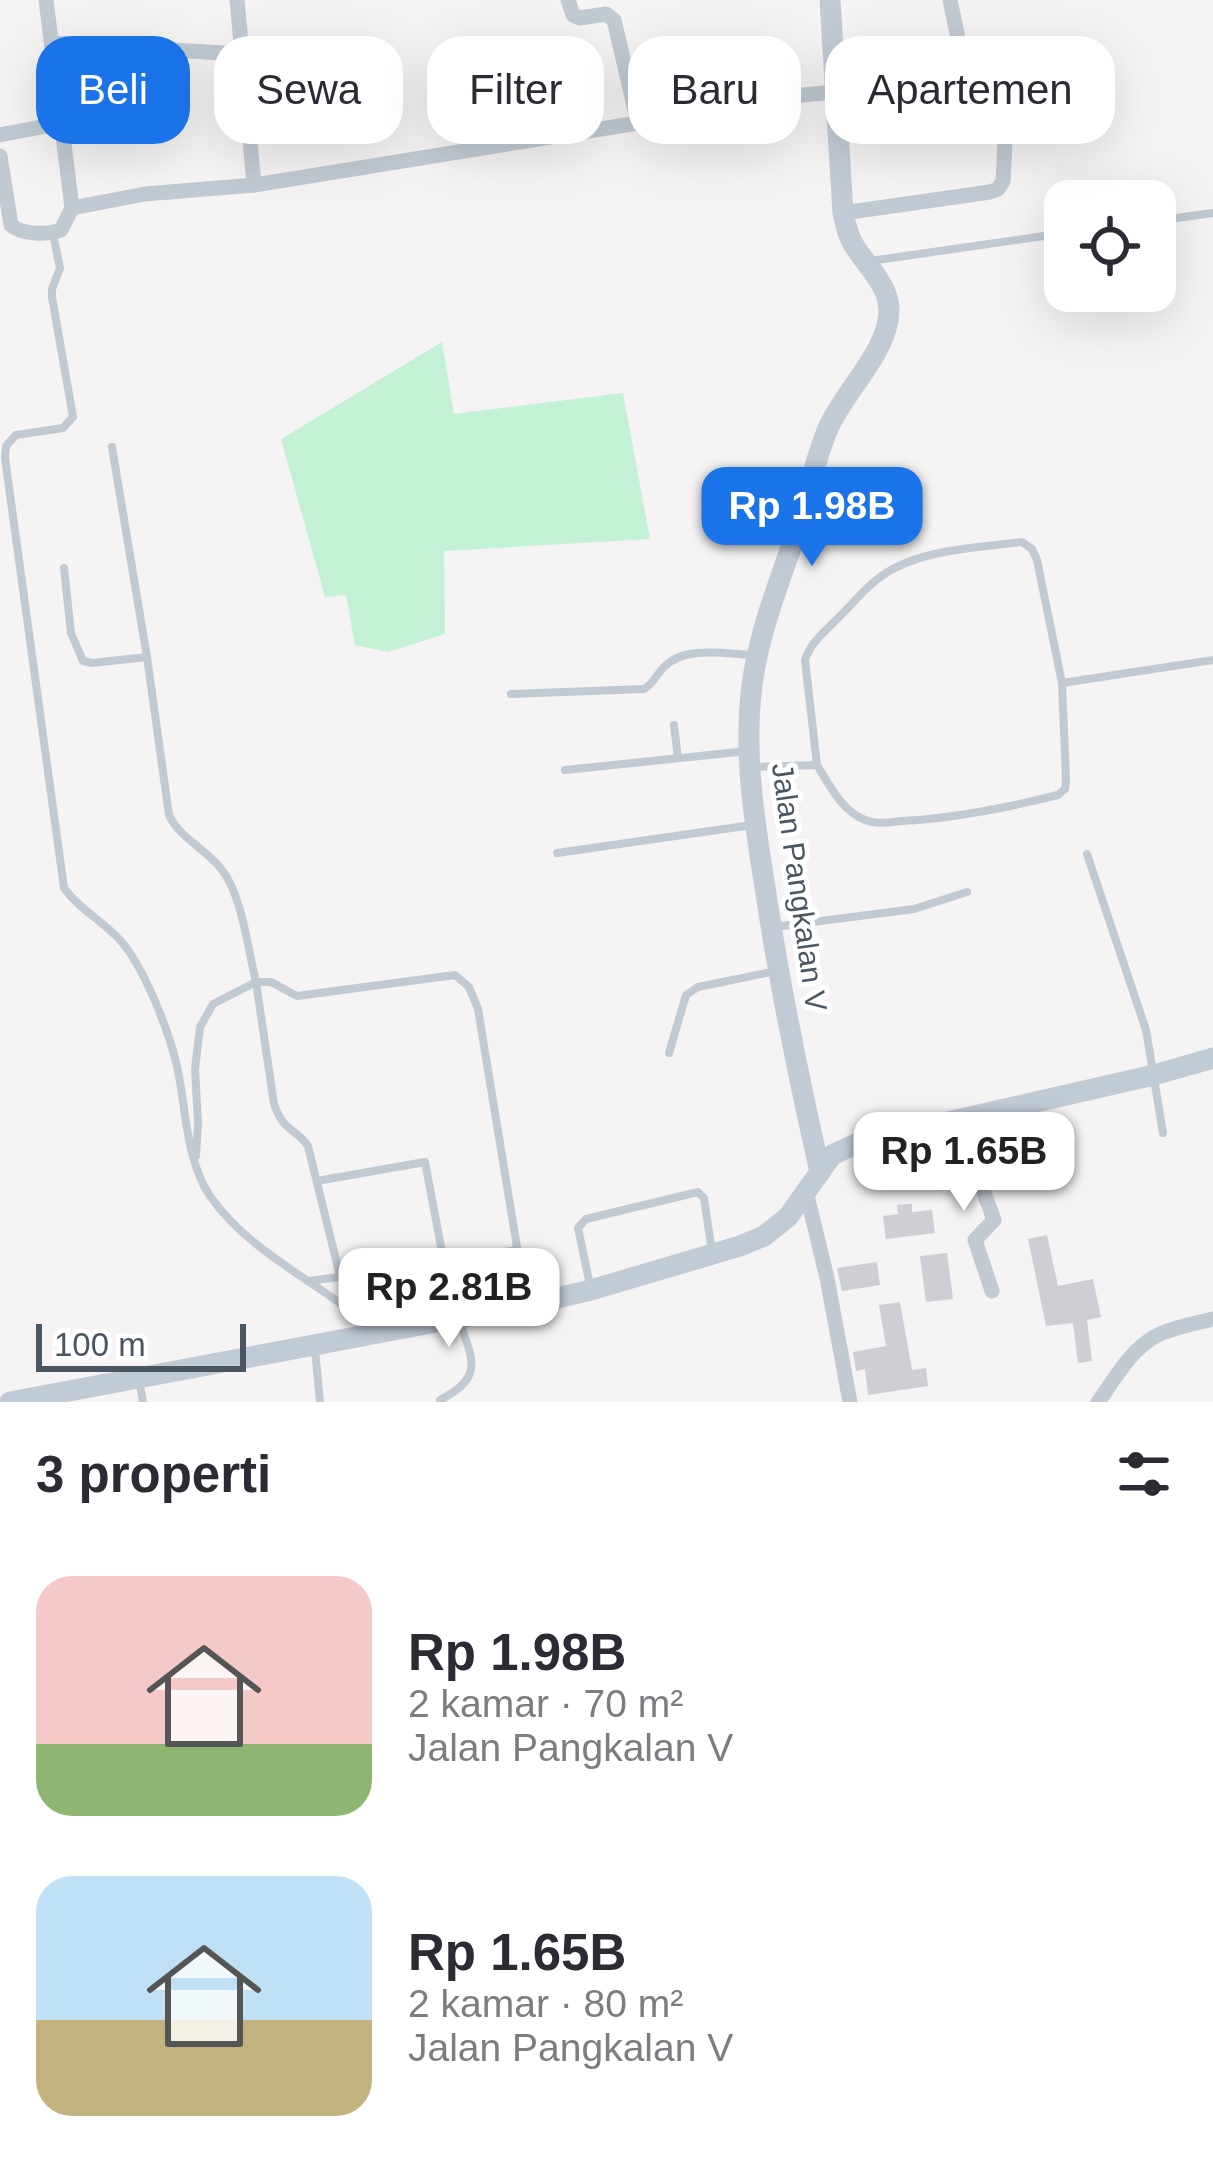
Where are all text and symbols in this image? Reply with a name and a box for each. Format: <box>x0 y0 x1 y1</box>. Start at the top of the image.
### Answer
chip: Beli <box>36 36 190 144</box>
chip: Sewa <box>214 36 403 144</box>
chip: Filter <box>427 36 604 144</box>
chip: Baru <box>628 36 801 144</box>
chip: Apartemen <box>825 36 1115 144</box>
map controls <box>1044 180 1176 312</box>
button: locate <box>1044 180 1176 312</box>
pin: Rp 1.98B <box>688 467 936 569</box>
text: Rp 1.98B <box>729 484 895 527</box>
street label: Jalan Pangkalan V <box>766 761 833 1013</box>
pin: Rp 1.65B <box>840 1112 1088 1214</box>
text: Rp 1.65B <box>881 1129 1047 1172</box>
pin: Rp 2.81B <box>325 1248 573 1350</box>
text: Rp 2.81B <box>366 1265 532 1308</box>
scale bar <box>36 1318 246 1371</box>
text: 100 m <box>54 1326 146 1363</box>
icon: filters <box>1111 1441 1177 1507</box>
text: 3 properti <box>36 1446 271 1503</box>
icon: home <box>132 1624 276 1768</box>
text: Rp 1.98B <box>408 1624 626 1681</box>
text: 2 kamar · 70 m² <box>408 1682 683 1725</box>
text: Jalan Pangkalan V <box>408 1726 733 1769</box>
icon: home <box>132 1924 276 2068</box>
text: Rp 1.65B <box>408 1924 626 1981</box>
text: 2 kamar · 80 m² <box>408 1982 683 2025</box>
text: Jalan Pangkalan V <box>408 2026 733 2069</box>

